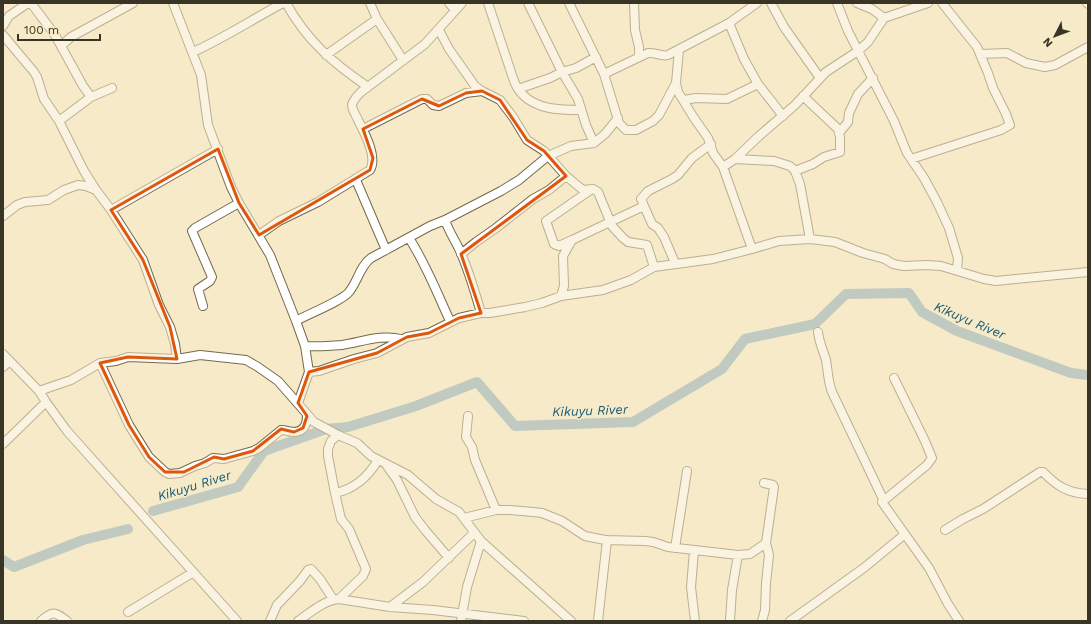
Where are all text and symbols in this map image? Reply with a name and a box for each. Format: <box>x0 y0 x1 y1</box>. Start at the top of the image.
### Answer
scale bar <box>18 16 100 42</box>
north arrow <box>1035 16 1075 56</box>
text: 100 m <box>24 23 59 37</box>
text: N <box>1040 35 1055 50</box>
water label: Kikuyu River <box>932 299 1009 343</box>
water label: Kikuyu River <box>552 402 629 419</box>
water label: Kikuyu River <box>156 467 234 504</box>

